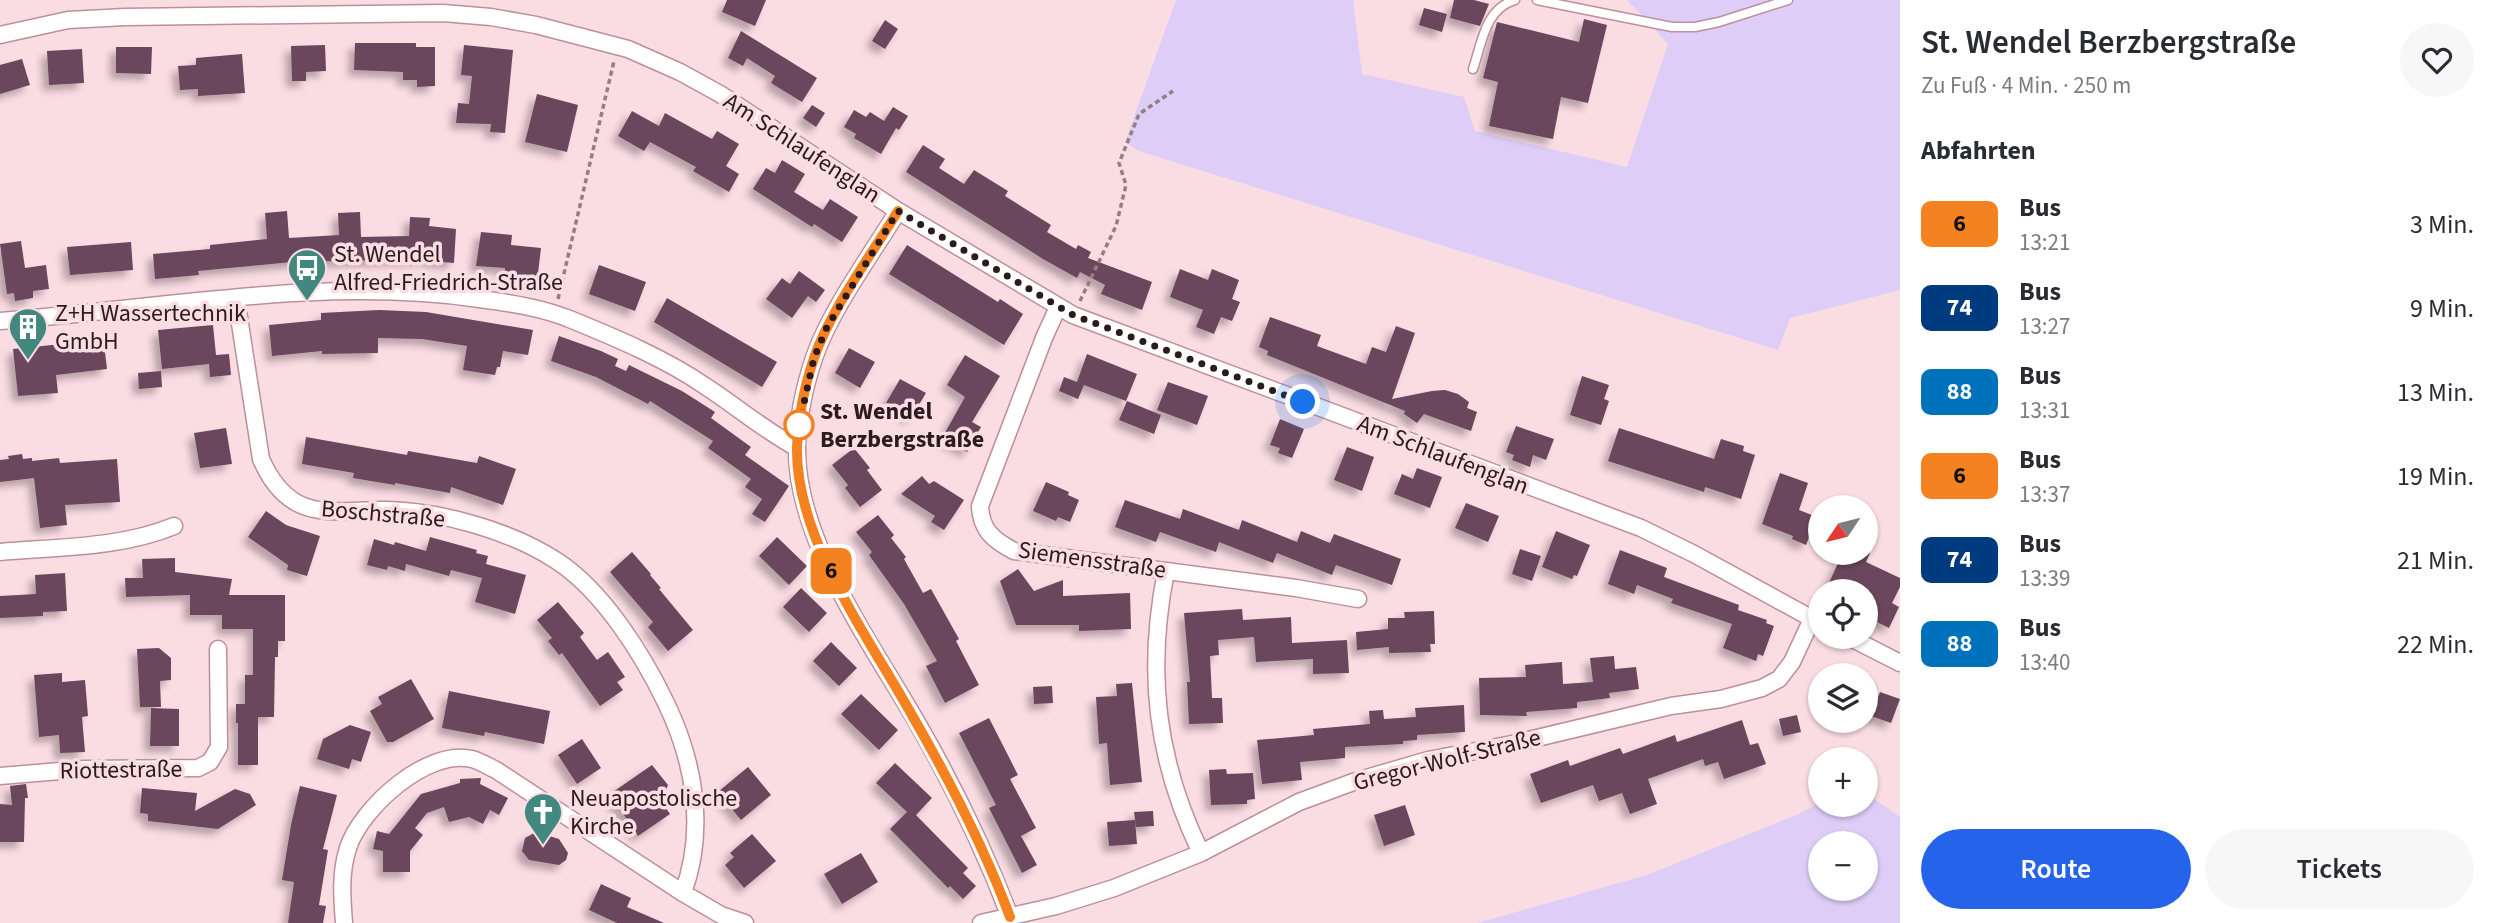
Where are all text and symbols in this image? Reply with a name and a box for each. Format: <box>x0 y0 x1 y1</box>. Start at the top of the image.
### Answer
text: St. Wendel Berzbergstraße <box>1921 19 2296 66</box>
button: heart <box>2400 23 2474 97</box>
text: Zu Fuß · 4 Min. · 250 m <box>1921 69 2131 102</box>
street label: Am Schlaufenglan <box>717 84 887 212</box>
text: Abfahrten <box>1921 132 2036 169</box>
text: Bus <box>2019 189 2061 226</box>
text: 6 <box>1953 206 1966 241</box>
text: 3 Min. <box>2410 206 2474 243</box>
text: 13:21 <box>2019 226 2070 259</box>
place label: St. Wendel Alfred-Friedrich-Straße <box>334 237 563 300</box>
bus stop icon: St. Wendel Alfred-Friedrich-Straße <box>286 247 328 302</box>
text: Bus <box>2019 273 2061 310</box>
text: 74 <box>1947 290 1972 325</box>
text: 9 Min. <box>2410 290 2474 327</box>
place label: Z+H Wassertechnik GmbH <box>55 296 246 359</box>
building icon: Z+H Wassertechnik GmbH <box>7 306 49 361</box>
text: 13:27 <box>2019 310 2070 343</box>
text: Bus <box>2019 357 2061 394</box>
text: 88 <box>1947 374 1972 409</box>
text: 13 Min. <box>2397 374 2474 411</box>
your location <box>1285 384 1320 419</box>
place label: St. Wendel Berzbergstraße <box>820 394 984 457</box>
text: 13:31 <box>2019 394 2070 427</box>
street label: Am Schlaufenglan <box>1352 406 1534 504</box>
marker: St. Wendel Berzbergstraße <box>784 410 814 440</box>
text: Bus <box>2019 441 2061 478</box>
text: 6 <box>1953 458 1966 493</box>
text: 19 Min. <box>2397 458 2474 495</box>
text: 13:37 <box>2019 478 2070 511</box>
street label: Boschstraße <box>320 491 446 537</box>
north arrow <box>1808 495 1878 565</box>
map controls <box>1808 495 1878 901</box>
text: Bus <box>2019 525 2061 562</box>
street label: Siemensstraße <box>1016 532 1168 588</box>
text: 74 <box>1947 542 1972 577</box>
text: 21 Min. <box>2397 542 2474 579</box>
line badge: 6 <box>808 548 854 594</box>
text: 6 <box>825 553 837 588</box>
text: 13:39 <box>2019 562 2070 595</box>
button: locate <box>1808 579 1878 649</box>
text: Bus <box>2019 609 2061 646</box>
text: 88 <box>1947 626 1972 661</box>
text: 22 Min. <box>2397 626 2474 663</box>
text: 13:40 <box>2019 646 2070 679</box>
button: layers <box>1808 663 1878 733</box>
street label: Gregor-Wolf-Straße <box>1350 720 1544 800</box>
button: + <box>1808 747 1878 817</box>
street label: Riottestraße <box>59 751 183 789</box>
place label: Neuapostolische Kirche <box>570 781 737 844</box>
church icon: Neuapostolische Kirche <box>522 791 564 846</box>
button: Route <box>1921 829 2191 909</box>
button: Tickets <box>2205 829 2474 909</box>
button: − <box>1808 831 1878 901</box>

